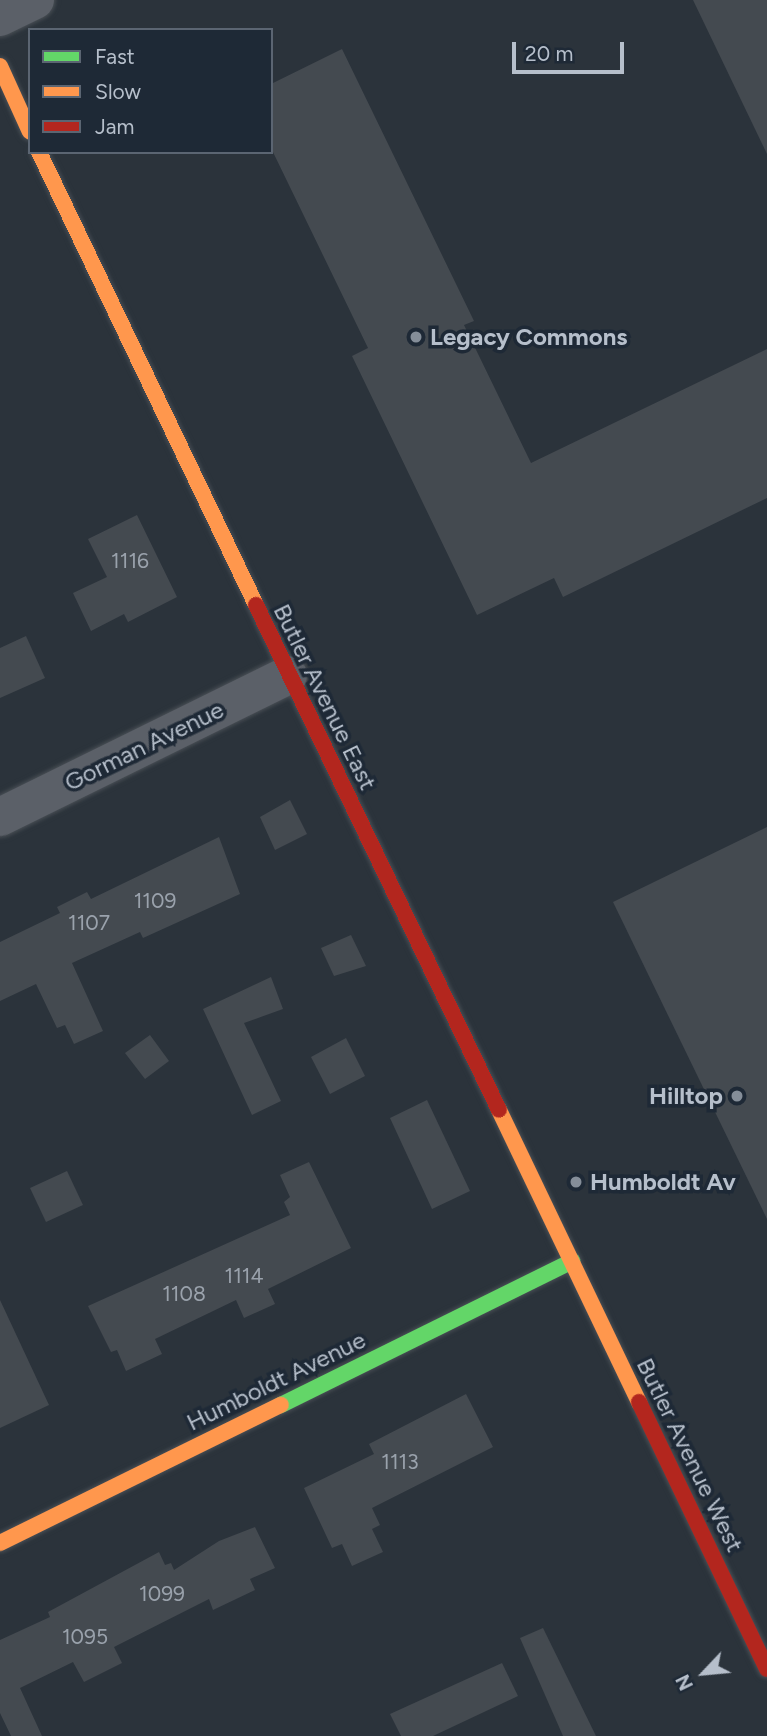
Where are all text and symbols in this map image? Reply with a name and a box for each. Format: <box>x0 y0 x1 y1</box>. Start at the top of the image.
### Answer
legend <box>28 28 273 154</box>
scale bar <box>515 28 627 72</box>
text: 20 m <box>525 41 573 66</box>
text: Fast <box>95 44 135 69</box>
text: Slow <box>95 79 141 104</box>
text: Jam <box>95 114 134 139</box>
place label: Legacy Commons <box>430 323 627 351</box>
marker: Legacy Commons <box>408 329 424 345</box>
house number: 1116 <box>111 548 149 574</box>
street label: Butler Avenue East <box>267 599 383 795</box>
street label: Gorman Avenue <box>60 695 228 797</box>
house number: 1109 <box>134 888 176 914</box>
house number: 1107 <box>68 910 110 936</box>
place label: Hilltop <box>649 1082 723 1110</box>
marker: Hilltop <box>729 1088 745 1104</box>
place label: Humboldt Av <box>590 1168 736 1196</box>
marker: Humboldt Av <box>568 1174 584 1190</box>
house number: 1114 <box>224 1263 264 1289</box>
house number: 1108 <box>162 1281 206 1307</box>
street label: Humboldt Avenue <box>182 1325 370 1437</box>
street label: Butler Avenue West <box>631 1353 749 1557</box>
house number: 1113 <box>381 1449 419 1475</box>
house number: 1099 <box>139 1581 185 1607</box>
house number: 1095 <box>62 1624 108 1650</box>
north arrow <box>669 1638 739 1708</box>
text: N <box>671 1671 698 1694</box>

